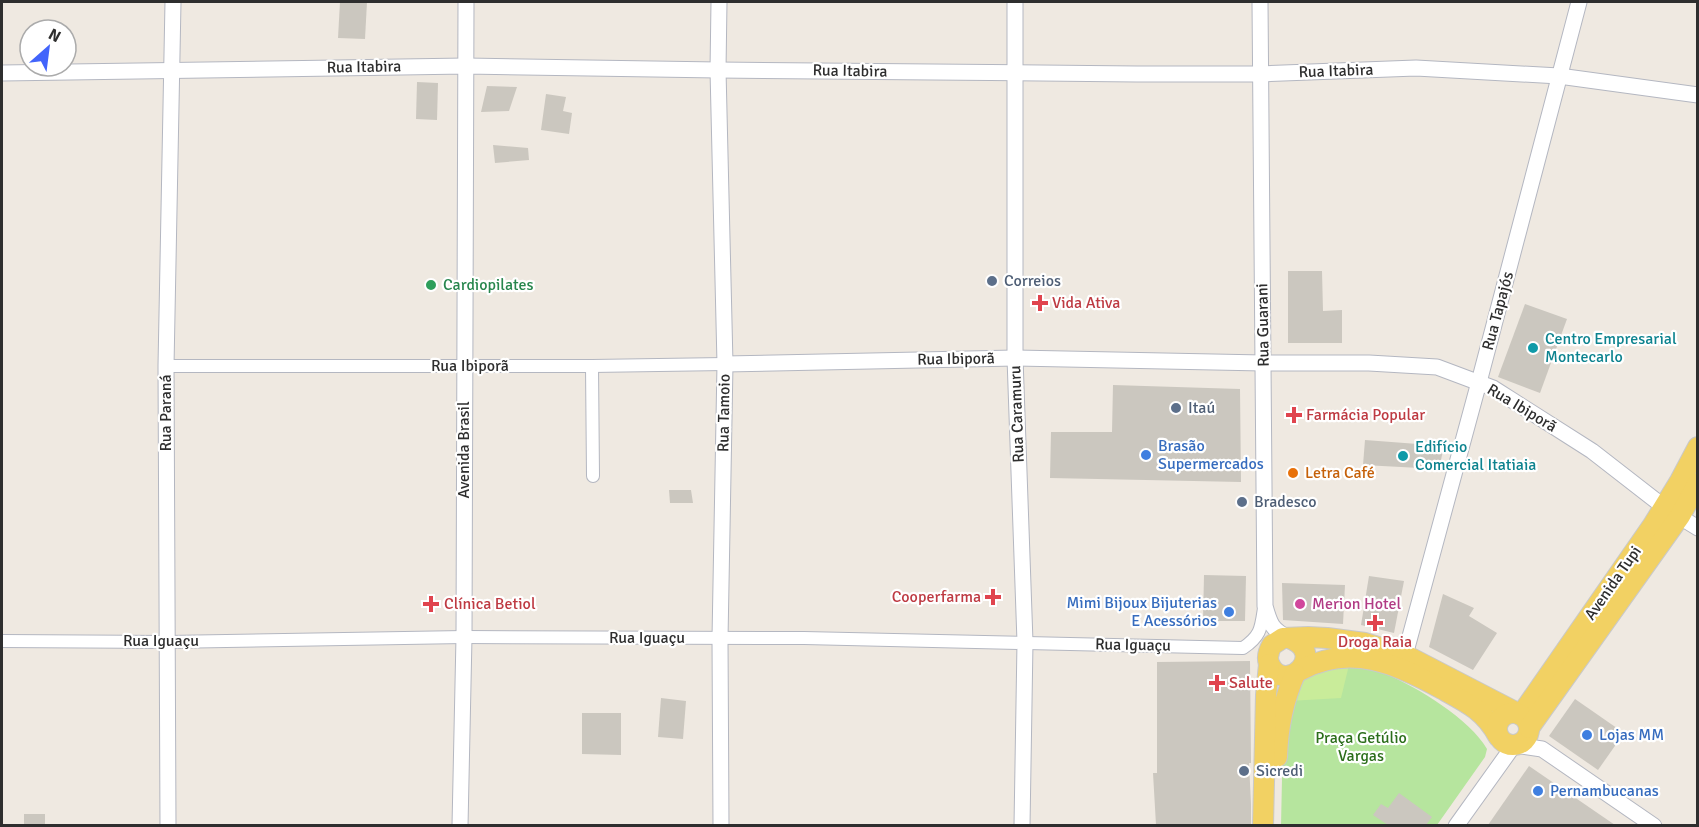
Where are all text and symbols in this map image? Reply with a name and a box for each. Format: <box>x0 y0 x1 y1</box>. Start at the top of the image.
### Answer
north arrow <box>18 18 78 78</box>
text: N <box>45 24 64 47</box>
street label: Rua Itabira <box>326 56 402 78</box>
street label: Rua Itabira <box>812 60 888 82</box>
street label: Rua Itabira <box>1298 60 1374 82</box>
street label: Rua Tapajós <box>1478 269 1518 353</box>
place label: Correios <box>1004 271 1061 291</box>
marker: Correios <box>985 274 999 288</box>
place label: Cardiopilates <box>443 275 533 295</box>
marker: Cardiopilates <box>424 278 438 292</box>
street label: Rua Guarani <box>1252 283 1274 367</box>
place label: Vida Ativa <box>1052 293 1120 313</box>
marker: Vida Ativa <box>1033 296 1047 310</box>
place label: Centro Empresarial Montecarlo <box>1545 329 1677 367</box>
marker: Centro Empresarial Montecarlo <box>1526 341 1540 355</box>
street label: Rua Ibiporã <box>917 348 995 370</box>
street label: Rua Ibiporã <box>431 356 509 376</box>
street label: Rua Caramuru <box>1005 365 1029 463</box>
street label: Rua Paraná <box>156 374 176 452</box>
street label: Rua Tamoio <box>713 374 735 452</box>
street label: Rua Ibiporã <box>1484 379 1560 437</box>
place label: Itaú <box>1188 398 1215 418</box>
street label: Avenida Brasil <box>454 401 474 499</box>
marker: Itaú <box>1169 401 1183 415</box>
place label: Farmácia Popular <box>1306 405 1425 425</box>
marker: Farmácia Popular <box>1287 408 1301 422</box>
place label: Brasão Supermercados <box>1158 436 1264 474</box>
place label: Edifício Comercial Itatiaia <box>1415 437 1536 475</box>
marker: Brasão Supermercados <box>1139 448 1153 462</box>
marker: Edifício Comercial Itatiaia <box>1396 449 1410 463</box>
place label: Letra Café <box>1305 463 1375 483</box>
marker: Letra Café <box>1286 466 1300 480</box>
place label: Bradesco <box>1254 492 1317 512</box>
marker: Bradesco <box>1235 495 1249 509</box>
street label: Avenida Tupi <box>1580 542 1646 624</box>
place label: Cooperfarma <box>892 587 981 607</box>
marker: Cooperfarma <box>986 590 1000 604</box>
place label: Mimi Bijoux Bijuterias E Acessórios <box>1066 593 1217 631</box>
place label: Clínica Betiol <box>444 594 536 614</box>
place label: Merion Hotel <box>1312 594 1401 614</box>
marker: Clínica Betiol <box>422 595 440 613</box>
marker: Merion Hotel <box>1293 597 1307 611</box>
marker: Mimi Bijoux Bijuterias E Acessórios <box>1222 605 1236 619</box>
marker: Droga Raia <box>1368 616 1382 630</box>
street label: Rua Iguaçu <box>609 628 685 648</box>
street label: Rua Iguaçu <box>123 631 199 651</box>
place label: Droga Raia <box>1338 632 1412 652</box>
street label: Rua Iguaçu <box>1095 634 1171 656</box>
place label: Salute <box>1229 673 1273 693</box>
marker: Salute <box>1210 676 1224 690</box>
place label: Lojas MM <box>1599 725 1664 745</box>
park label: Praça Getúlio Vargas <box>1315 728 1407 766</box>
marker: Lojas MM <box>1580 728 1594 742</box>
place label: Sicredi <box>1256 761 1303 781</box>
marker: Sicredi <box>1237 764 1251 778</box>
place label: Pernambucanas <box>1550 781 1659 801</box>
marker: Pernambucanas <box>1531 784 1545 798</box>

